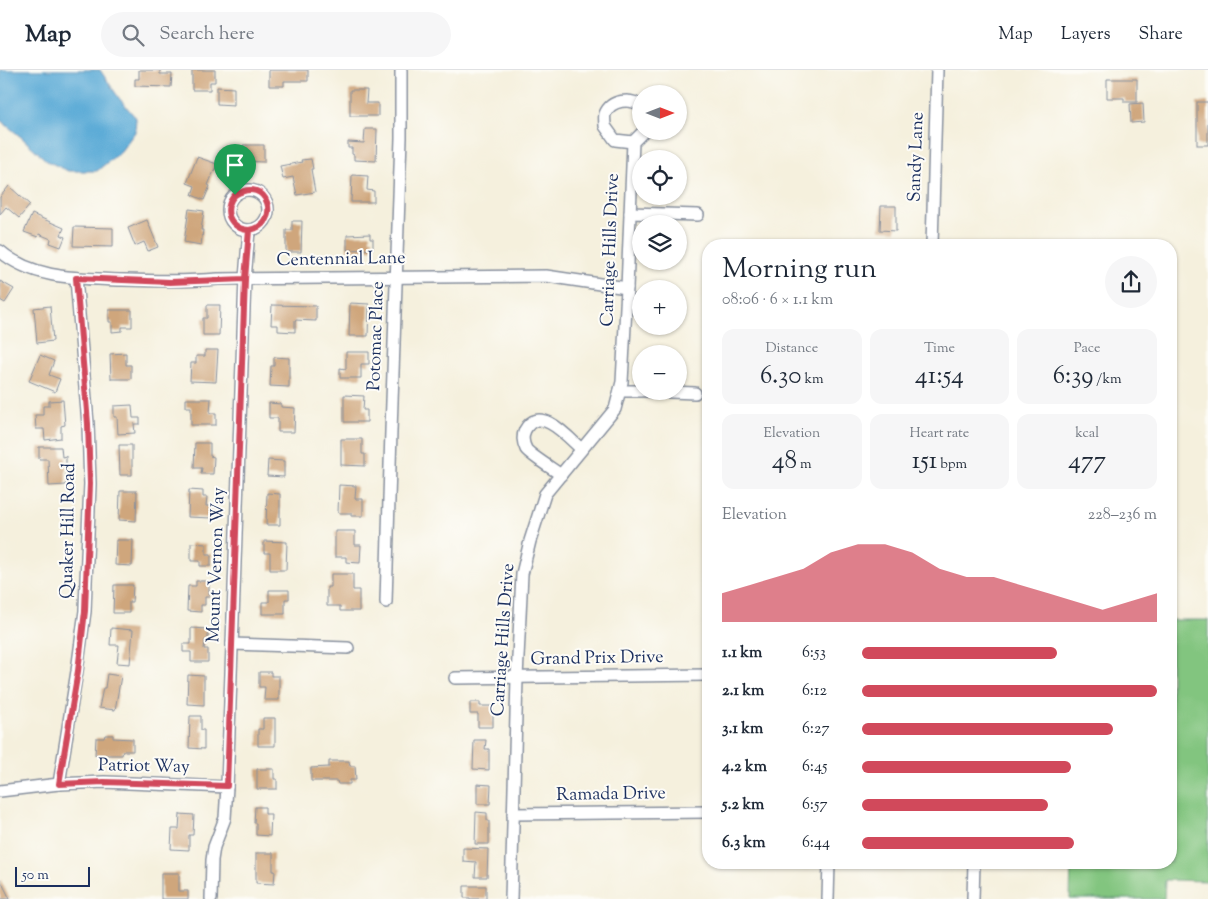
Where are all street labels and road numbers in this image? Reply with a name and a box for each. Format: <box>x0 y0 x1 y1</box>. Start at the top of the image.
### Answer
street label: Sandy Lane <box>902 111 932 203</box>
street label: Carriage Hills Drive <box>595 173 627 327</box>
street label: Centennial Lane <box>276 246 406 274</box>
street label: Potomac Place <box>362 281 392 391</box>
street label: Quaker Hill Road <box>55 463 83 599</box>
street label: Mount Vernon Way <box>201 487 233 643</box>
street label: Carriage Hills Drive <box>486 563 522 717</box>
street label: Grand Prix Drive <box>530 645 664 673</box>
street label: Patriot Way <box>98 753 190 781</box>
street label: Ramada Drive <box>556 781 666 809</box>

